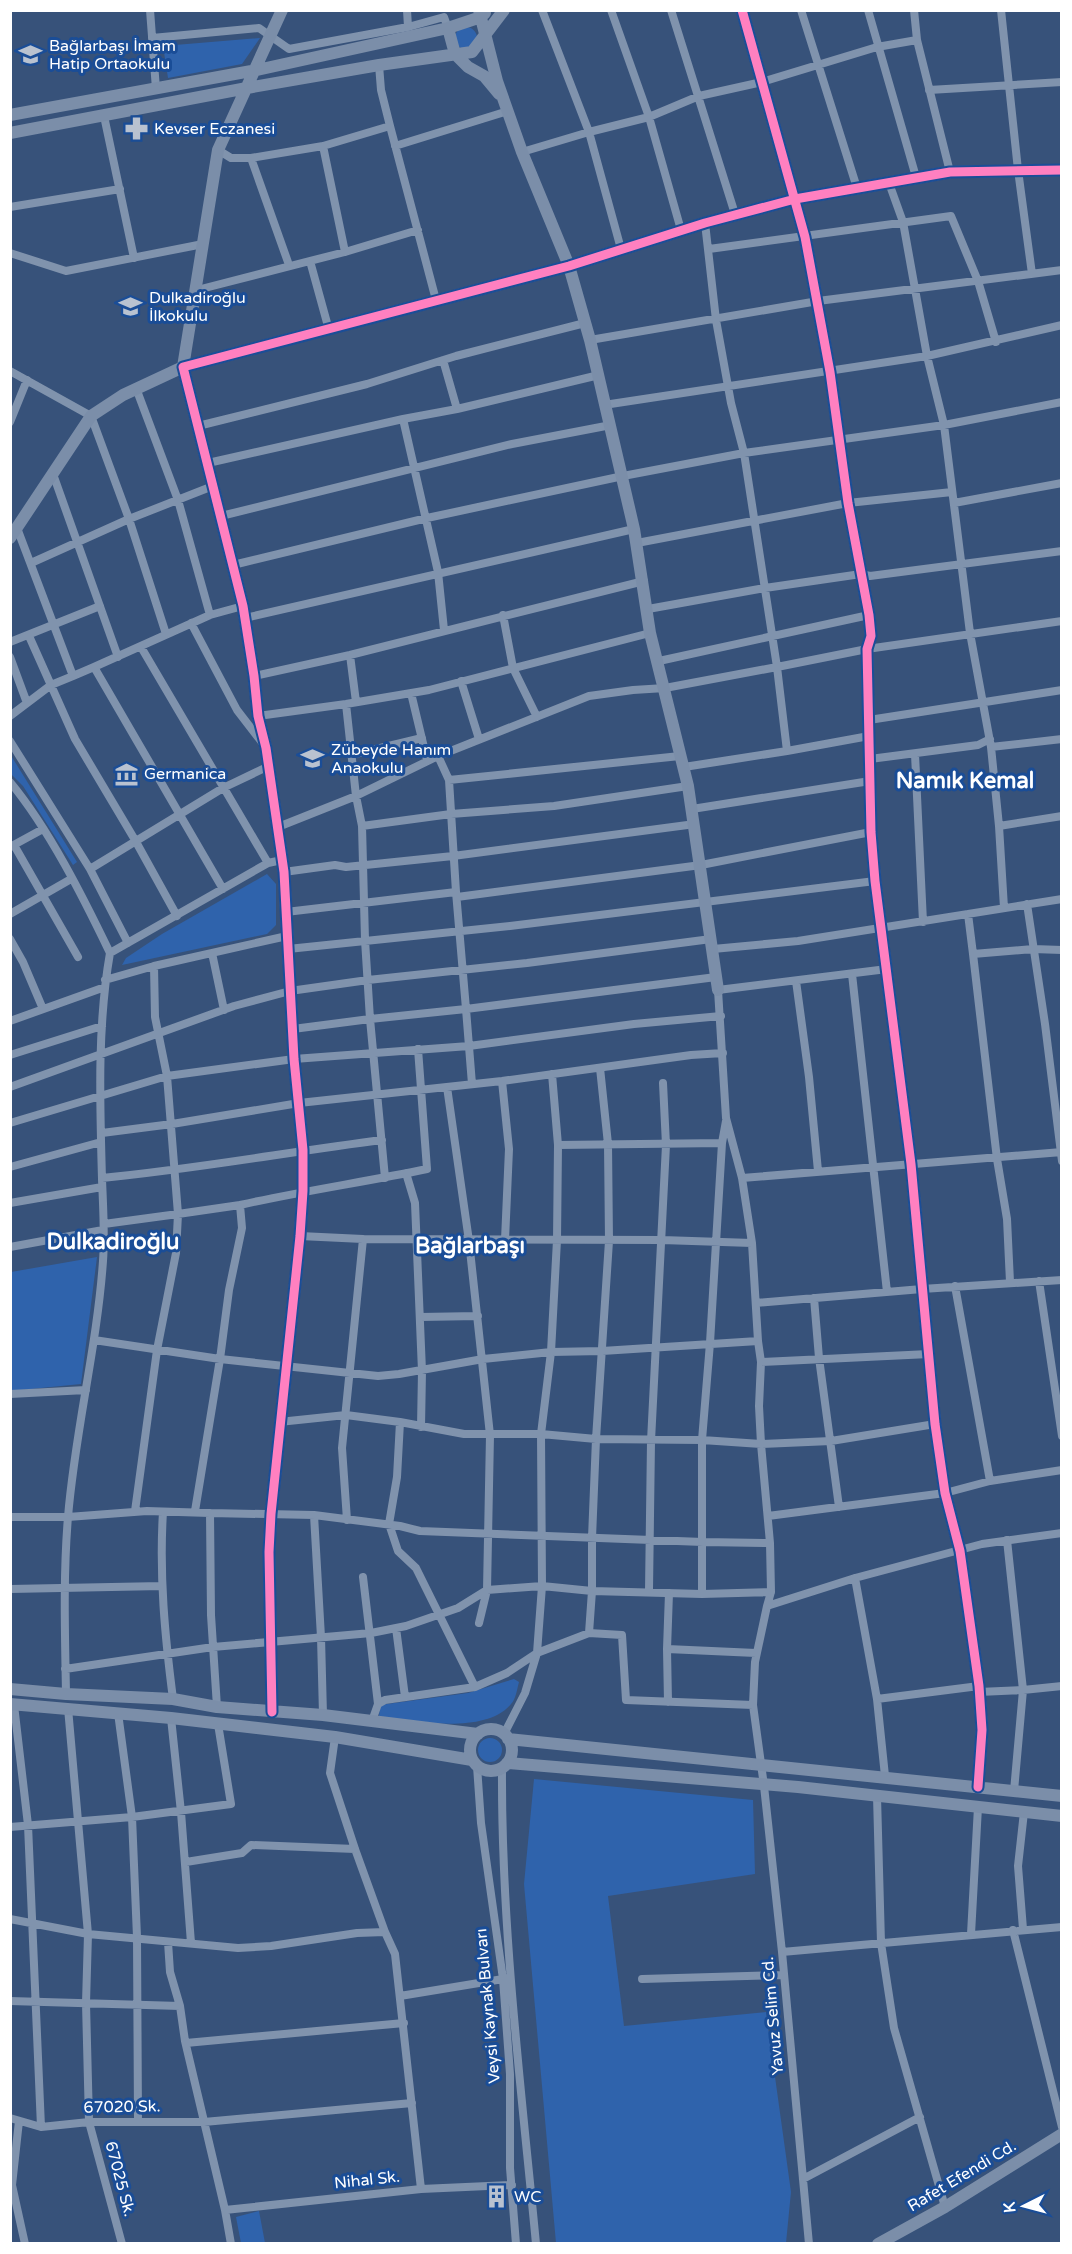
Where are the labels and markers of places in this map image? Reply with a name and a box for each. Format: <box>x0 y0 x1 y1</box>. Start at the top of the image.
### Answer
place label: Bağlarbaşı İmam Hatip Ortaokulu <box>49 36 176 74</box>
school or university icon: Bağlarbaşı İmam Hatip Ortaokulu <box>18 42 44 68</box>
pharmacy icon: Kevser Eczanesi <box>123 116 149 142</box>
place label: Kevser Eczanesi <box>154 119 275 139</box>
place label: Dulkadiroğlu İlkokulu <box>149 288 246 326</box>
school or university icon: Dulkadiroğlu İlkokulu <box>118 294 144 320</box>
place label: Zübeyde Hanım Anaokulu <box>331 740 451 778</box>
school or university icon: Zübeyde Hanım Anaokulu <box>300 746 326 772</box>
museum icon: Germanica <box>113 761 139 787</box>
place label: Germanica <box>144 764 226 784</box>
building icon: WC <box>483 2184 509 2210</box>
place label: WC <box>514 2187 541 2207</box>

